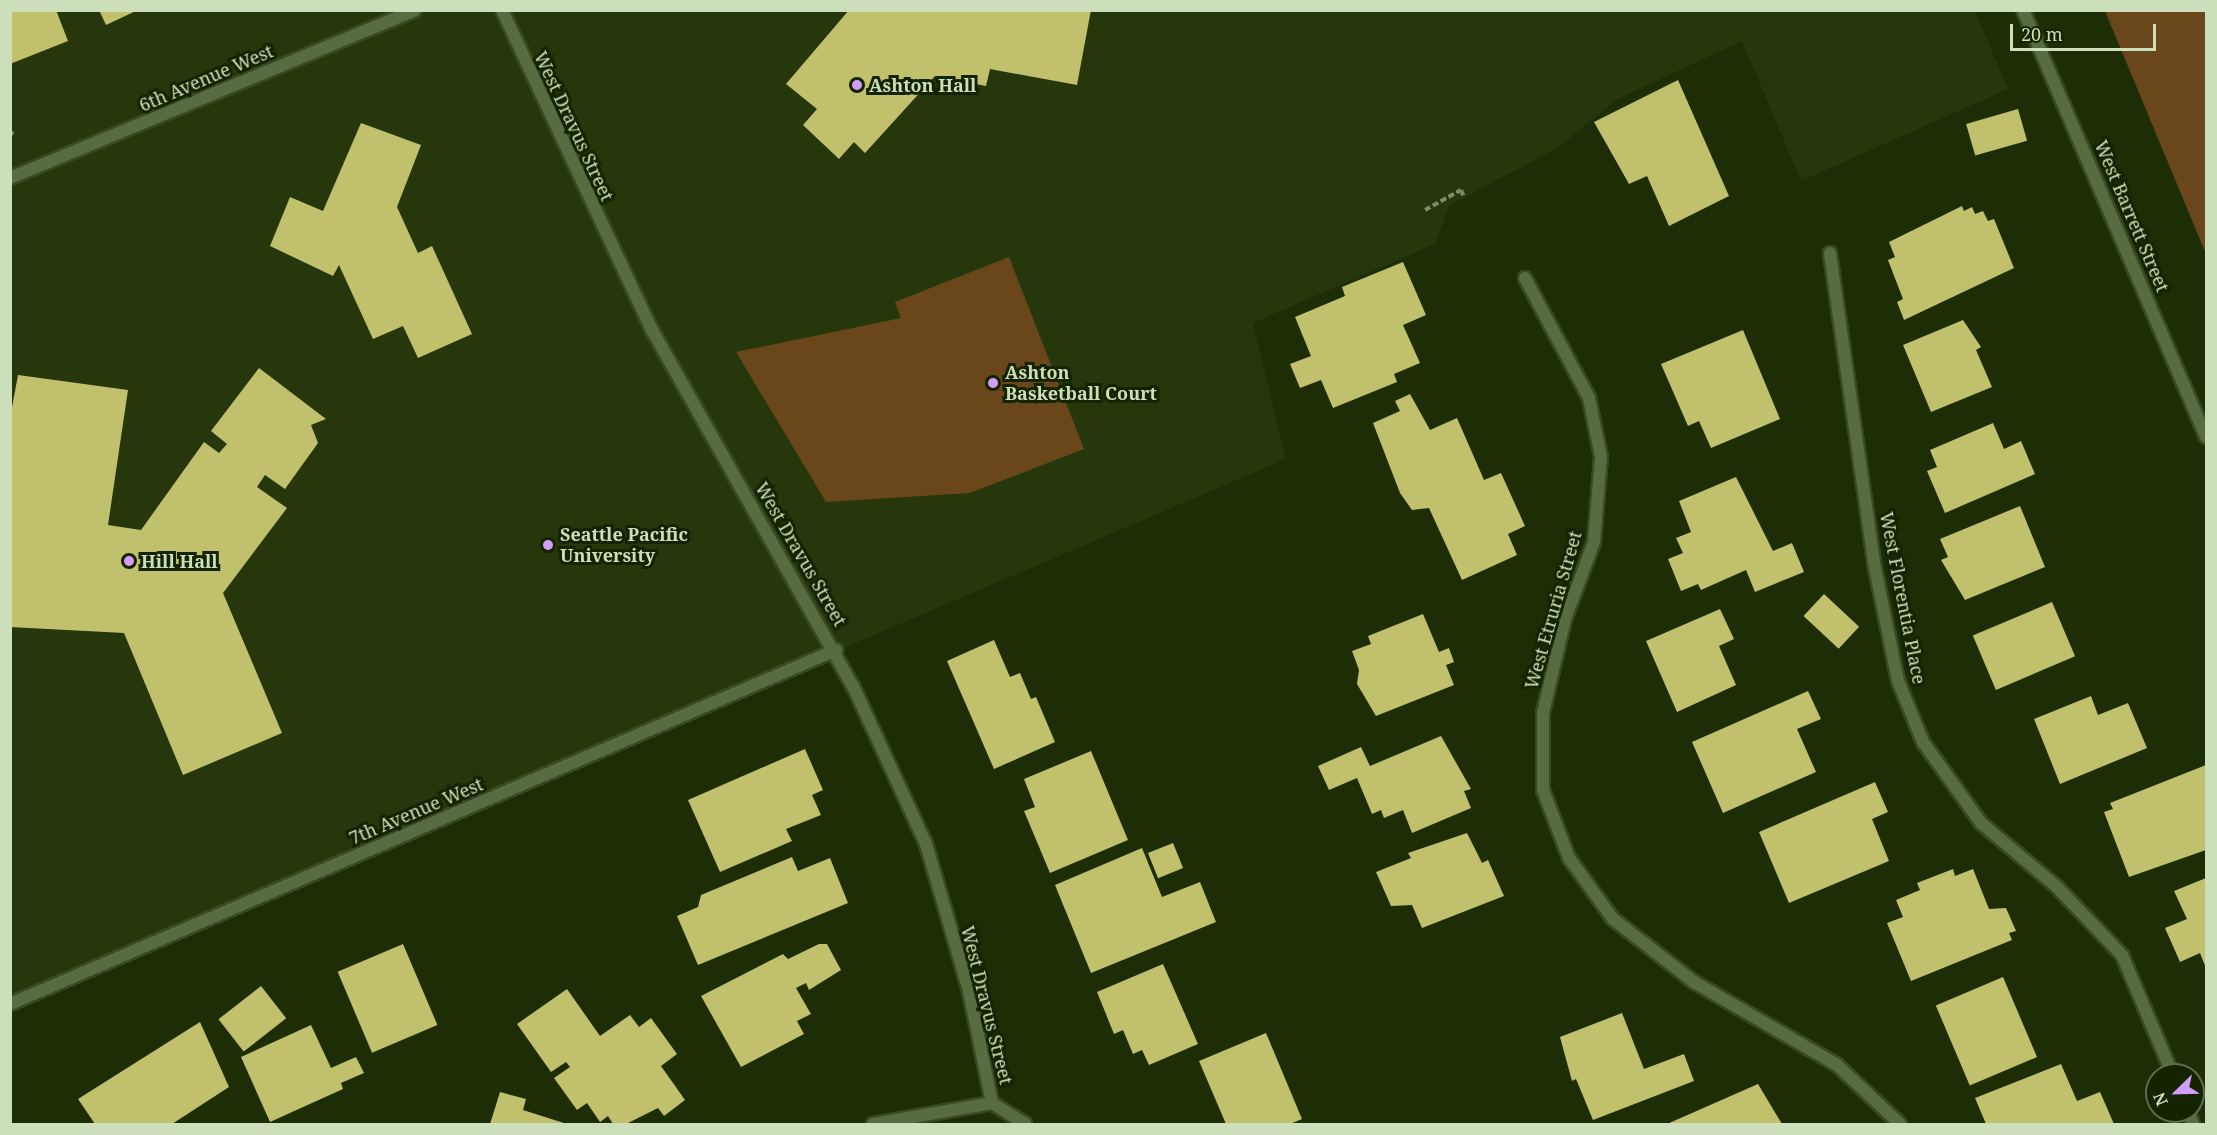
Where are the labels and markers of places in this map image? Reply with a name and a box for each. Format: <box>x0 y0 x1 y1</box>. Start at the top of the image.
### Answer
place label: Ashton Hall <box>869 74 976 96</box>
marker: Ashton Hall <box>850 78 864 92</box>
place label: Ashton Basketball Court <box>1005 362 1157 404</box>
marker: Ashton Basketball Court <box>986 376 1000 390</box>
place label: Seattle Pacific University <box>560 524 688 566</box>
marker: Seattle Pacific University <box>541 538 555 552</box>
place label: Hill Hall <box>141 550 218 572</box>
marker: Hill Hall <box>122 554 136 568</box>

